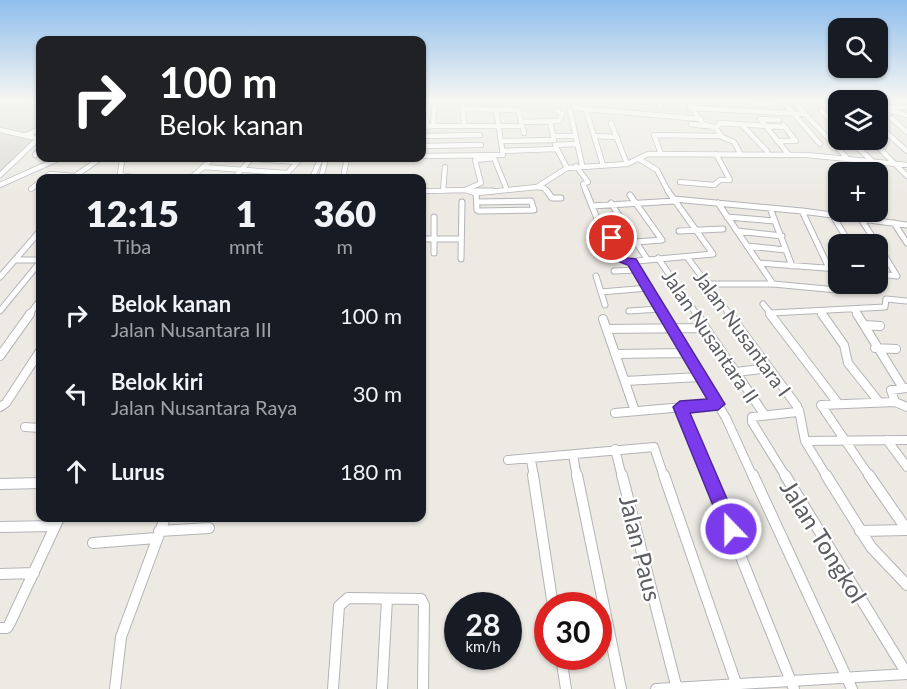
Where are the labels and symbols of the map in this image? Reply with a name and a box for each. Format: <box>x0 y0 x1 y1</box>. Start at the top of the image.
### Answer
pin <box>586 212 637 263</box>
street label: Jalan Nusantara II <box>658 265 764 407</box>
street label: Jalan Nusantara I <box>689 265 797 401</box>
street label: Jalan Tongkol <box>775 474 873 608</box>
street label: Jalan Paus <box>614 492 668 604</box>
position arrow <box>699 497 763 561</box>
speed limit sign: 30 <box>534 592 612 670</box>

